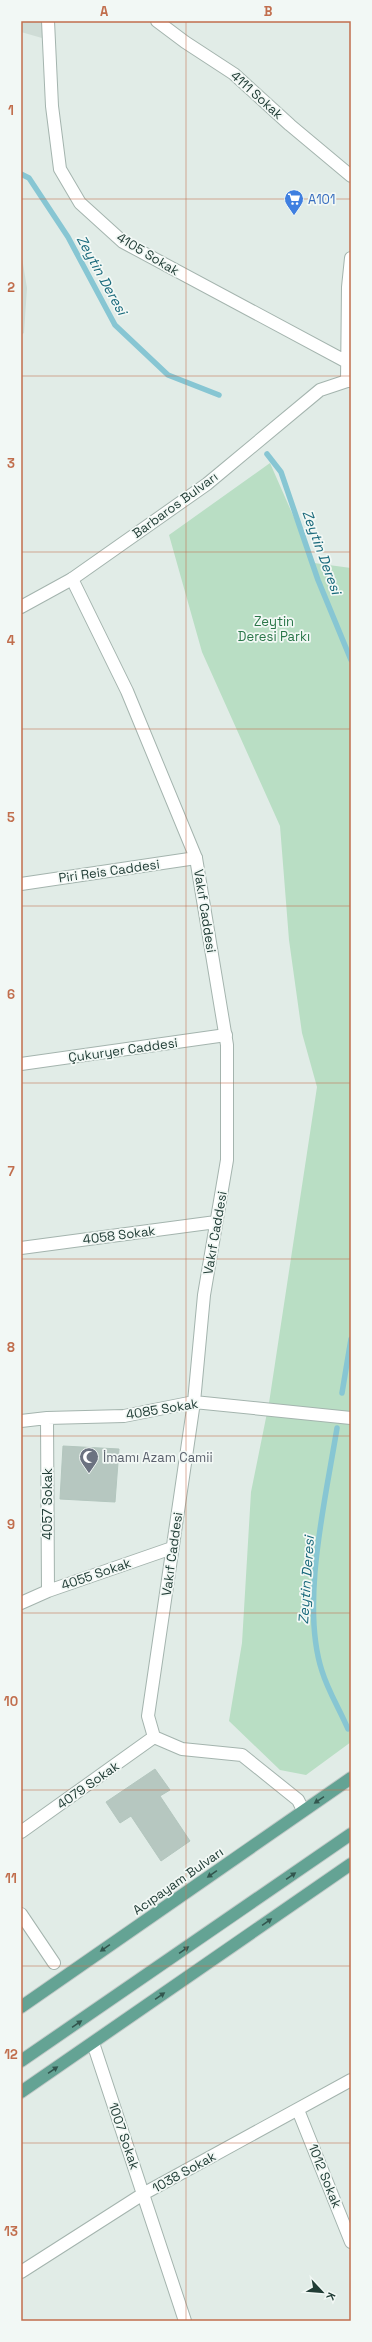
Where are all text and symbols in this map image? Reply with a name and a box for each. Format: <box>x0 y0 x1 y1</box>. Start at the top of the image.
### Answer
text: A <box>100 3 109 20</box>
text: B <box>264 3 273 20</box>
street label: 4111 Sokak <box>227 67 287 123</box>
text: 1 <box>8 102 14 119</box>
supermarket icon: A101 <box>283 188 305 216</box>
place label: A101 <box>308 191 335 208</box>
street label: 4105 Sokak <box>114 229 182 279</box>
water label: Zeytin Deresi <box>73 232 132 319</box>
text: 2 <box>7 279 15 296</box>
text: 3 <box>7 455 15 472</box>
street label: Barbaros Bulvarı <box>129 468 221 542</box>
water label: Zeytin Deresi <box>298 507 346 598</box>
park label: Zeytin Deresi Parkı <box>238 613 310 645</box>
text: 4 <box>7 632 15 649</box>
text: 5 <box>7 809 15 826</box>
street label: Piri Reis Caddesi <box>57 855 161 887</box>
street label: Vakıf Caddesi <box>190 868 220 954</box>
text: 6 <box>7 986 15 1003</box>
street label: Çukuryer Caddesi <box>67 1034 179 1066</box>
text: 7 <box>7 1163 15 1180</box>
street label: Vakıf Caddesi <box>199 1190 231 1276</box>
street label: 4058 Sokak <box>82 1222 156 1248</box>
text: 8 <box>7 1339 15 1356</box>
street label: 4085 Sokak <box>125 1395 199 1423</box>
mosque icon: İmamı Azam Camii <box>78 1446 100 1474</box>
place label: İmamı Azam Camii <box>103 1449 213 1466</box>
street label: 4057 Sokak <box>39 1468 56 1540</box>
street label: Vakıf Caddesi <box>158 1511 186 1597</box>
text: 9 <box>7 1516 15 1533</box>
water label: Zeytin Deresi <box>294 1534 318 1625</box>
street label: 4055 Sokak <box>59 1554 133 1594</box>
text: 10 <box>4 1693 18 1710</box>
street label: 4079 Sokak <box>54 1757 122 1813</box>
one-way arrow <box>313 1796 324 1804</box>
street label: Acıpayam Bulvarı <box>129 1843 227 1919</box>
text: 11 <box>5 1870 17 1887</box>
one-way arrow <box>206 1870 217 1878</box>
one-way arrow <box>285 1872 296 1880</box>
one-way arrow <box>262 1918 272 1926</box>
one-way arrow <box>100 1944 110 1952</box>
one-way arrow <box>178 1946 189 1954</box>
one-way arrow <box>155 1992 166 2000</box>
one-way arrow <box>72 2020 82 2028</box>
text: 12 <box>4 2046 18 2063</box>
one-way arrow <box>48 2066 58 2074</box>
street label: 1007 Sokak <box>105 2100 143 2172</box>
street label: 1012 Sokak <box>304 2141 346 2211</box>
street label: 1038 Sokak <box>149 2148 219 2196</box>
text: 13 <box>4 2223 18 2240</box>
north arrow <box>302 2272 342 2312</box>
text: K <box>323 2290 339 2303</box>

